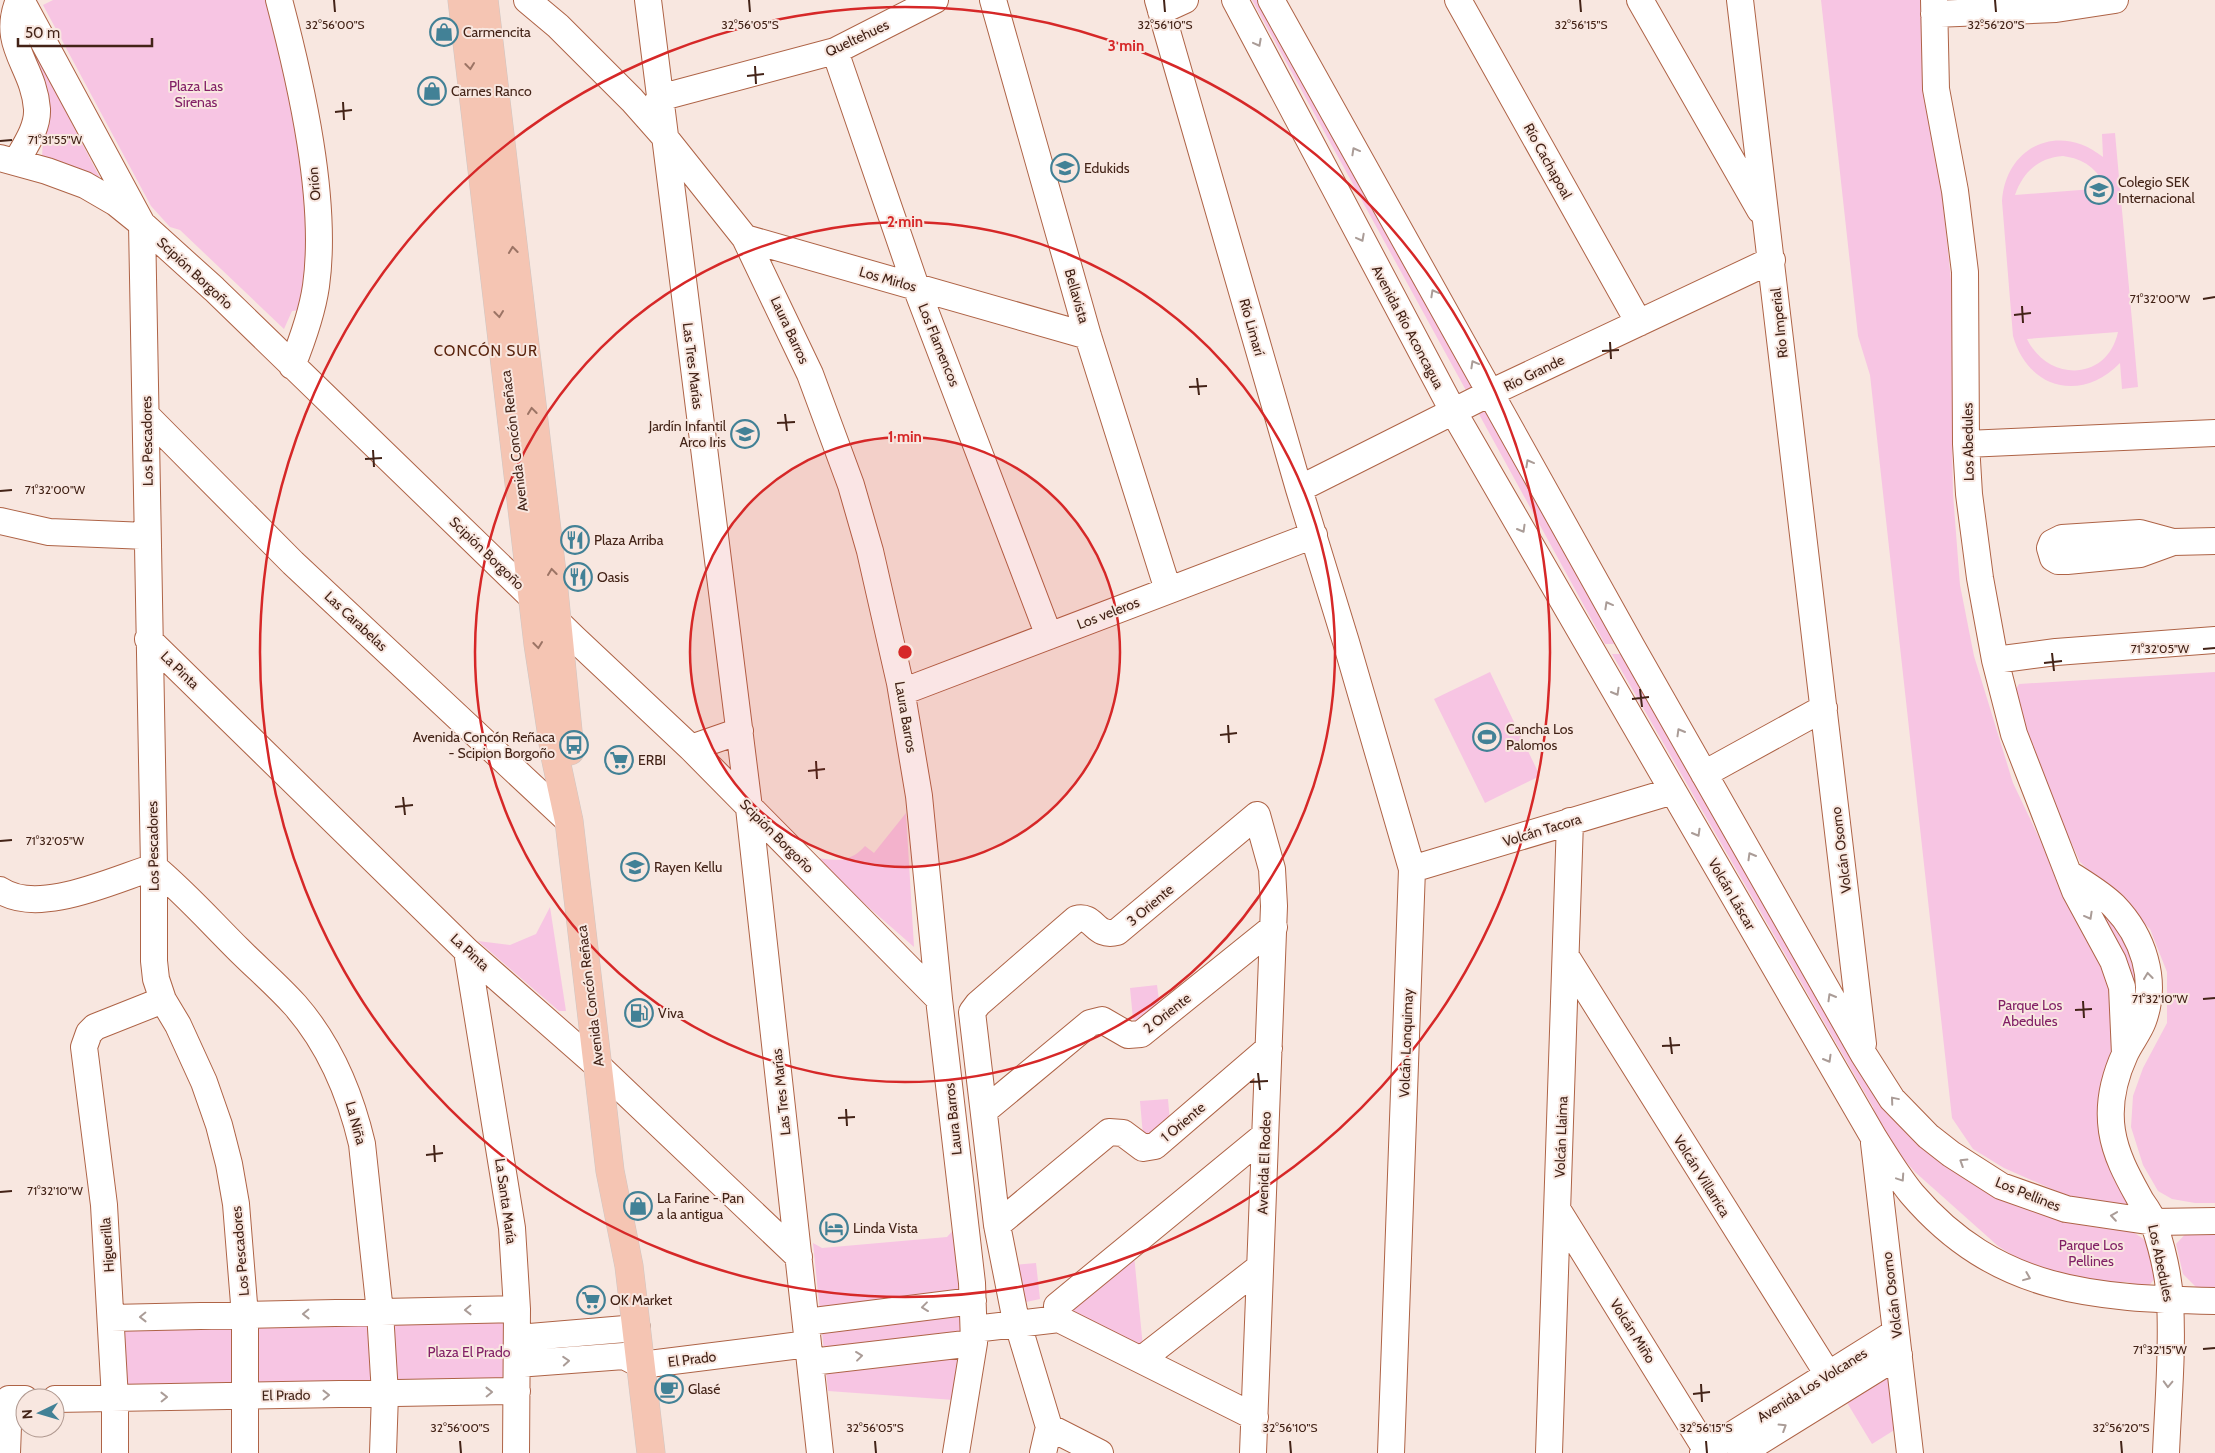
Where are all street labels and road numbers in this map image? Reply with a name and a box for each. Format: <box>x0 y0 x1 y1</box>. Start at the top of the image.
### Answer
street label: Queltehues <box>822 15 892 61</box>
street label: Río Cachapoal <box>1520 120 1576 203</box>
street label: Orión <box>304 166 324 202</box>
street label: Scipión Borgoño <box>153 233 237 313</box>
street label: Los Mirlos <box>857 262 919 296</box>
street label: Avenida Río Aconcagua <box>1368 262 1448 392</box>
street label: Bellavista <box>1061 267 1093 326</box>
street label: Río Imperial <box>1766 286 1792 359</box>
street label: Laura Barros <box>767 293 814 367</box>
street label: Río Limarí <box>1235 296 1269 358</box>
street label: Los Flamencos <box>914 301 964 389</box>
street label: Las Tres Marías <box>679 322 707 411</box>
street label: Río Grande <box>1501 351 1567 395</box>
street label: Avenida Concón Reñaca <box>496 369 532 513</box>
street label: Los Pescadores <box>137 396 157 486</box>
street label: Los Abedules <box>1958 402 1978 481</box>
street label: Scipión Borgoño <box>446 513 529 594</box>
street label: Las Carabelas <box>321 587 391 655</box>
street label: Los veleros <box>1074 593 1142 633</box>
street label: La Pinta <box>157 647 203 693</box>
street label: Laura Barros <box>891 680 921 754</box>
street label: Scipión Borgoño <box>736 795 818 877</box>
street label: Los Pescadores <box>143 801 163 891</box>
street label: Volcán Osorno <box>1827 806 1855 894</box>
street label: Volcán Tacora <box>1501 809 1584 850</box>
street label: Volcán Láscar <box>1704 855 1760 934</box>
street label: 3 Oriente <box>1123 880 1177 930</box>
street label: Avenida Concón Reñaca <box>572 924 608 1068</box>
street label: La Pinta <box>447 929 493 975</box>
street label: Volcán Lonquimay <box>1395 988 1417 1098</box>
street label: 2 Oriente <box>1140 989 1194 1037</box>
street label: Las Tres Marías <box>767 1048 795 1136</box>
street label: Laura Barros <box>940 1082 966 1156</box>
street label: Volcán Llaima <box>1551 1096 1571 1178</box>
street label: 1 Oriente <box>1157 1098 1209 1146</box>
street label: La Niña <box>342 1099 370 1147</box>
street label: Avenida El Rodeo <box>1253 1111 1275 1215</box>
street label: Volcán Villarrica <box>1670 1132 1734 1220</box>
street label: La Santa María <box>491 1157 521 1245</box>
street label: Los Pellines <box>1993 1173 2063 1215</box>
street label: Los Pescadores <box>227 1205 253 1297</box>
street label: Higuerilla <box>96 1217 118 1273</box>
street label: Los Abedules <box>2144 1223 2178 1303</box>
street label: Volcán Osorno <box>1878 1251 1906 1339</box>
street label: Volcán Miño <box>1606 1296 1660 1367</box>
street label: Avenida Los Volcanes <box>1754 1344 1871 1426</box>
street label: El Prado <box>667 1347 718 1371</box>
street label: El Prado <box>262 1386 311 1404</box>

